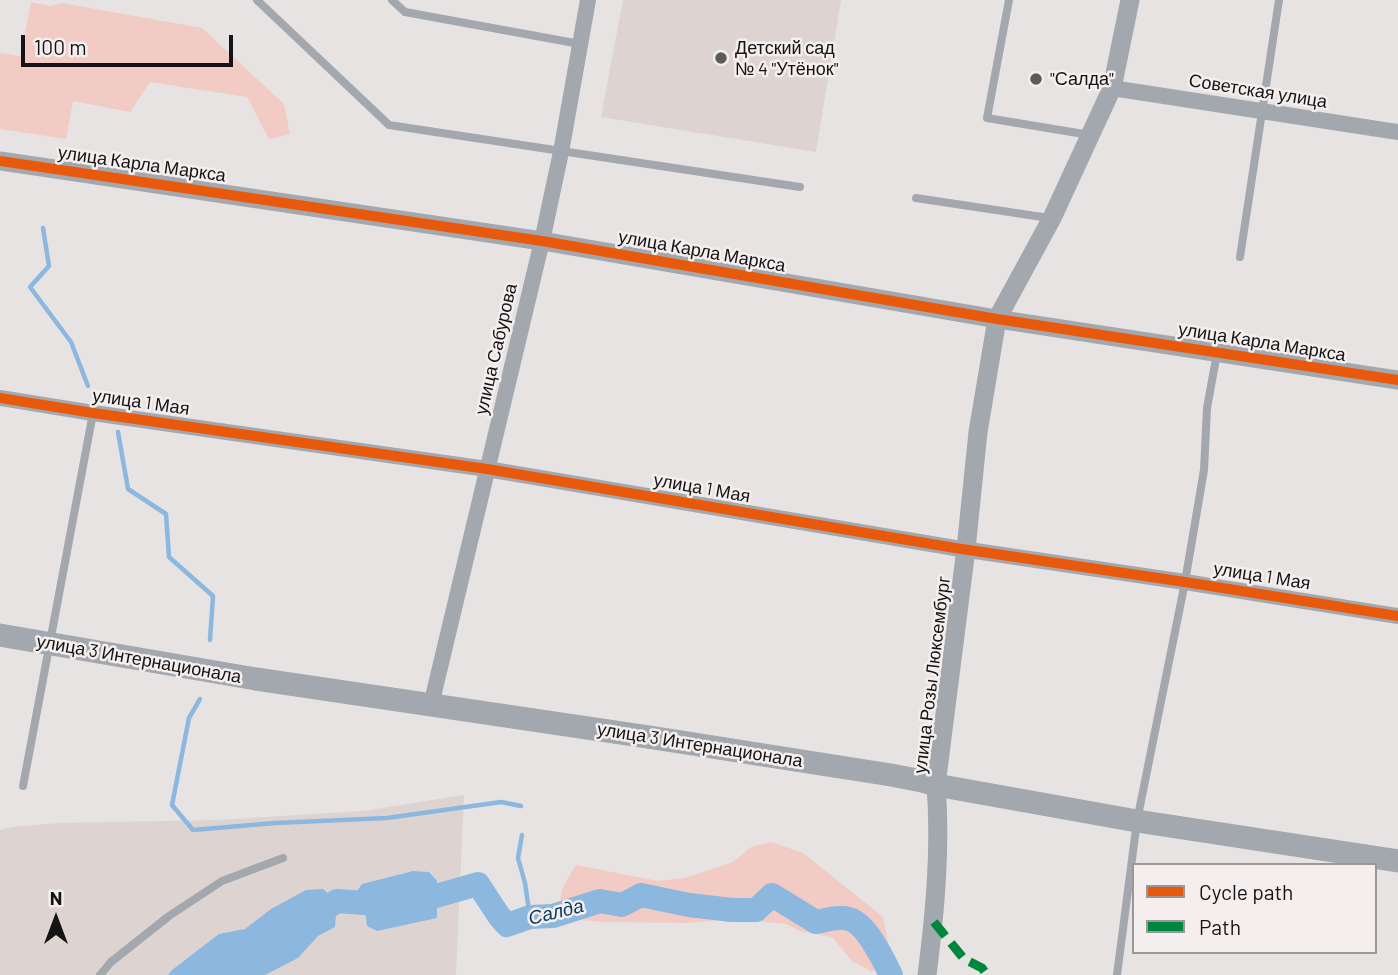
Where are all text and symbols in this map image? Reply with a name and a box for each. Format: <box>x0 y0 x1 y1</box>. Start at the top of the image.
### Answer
scale bar <box>24 21 236 65</box>
text: 100 m <box>34 34 87 59</box>
place label: Детский сад № 4 "Утёнок" <box>735 37 838 80</box>
marker: Детский сад № 4 "Утёнок" <box>713 50 729 66</box>
place label: "Салда" <box>1050 68 1114 90</box>
street label: Советская улица <box>1187 69 1329 113</box>
marker: "Салда" <box>1028 71 1044 87</box>
street label: улица Карла Маркса <box>57 142 227 186</box>
street label: улица Карла Маркса <box>617 226 787 276</box>
street label: улица Сабурова <box>470 281 522 417</box>
street label: улица Карла Маркса <box>1177 318 1347 366</box>
street label: улица 1 Мая <box>91 384 191 420</box>
street label: улица 1 Мая <box>652 469 752 507</box>
street label: улица 1 Мая <box>1212 558 1312 594</box>
street label: улица Розы Люксембург <box>909 575 955 775</box>
street label: улица 3 Интернационала <box>35 630 243 688</box>
street label: улица 3 Интернационала <box>596 718 804 772</box>
legend <box>1132 863 1377 954</box>
text: Cycle path <box>1199 879 1293 904</box>
north arrow <box>21 884 91 954</box>
text: N <box>50 886 62 909</box>
water label: Салда <box>526 894 586 930</box>
text: Path <box>1199 914 1241 939</box>

